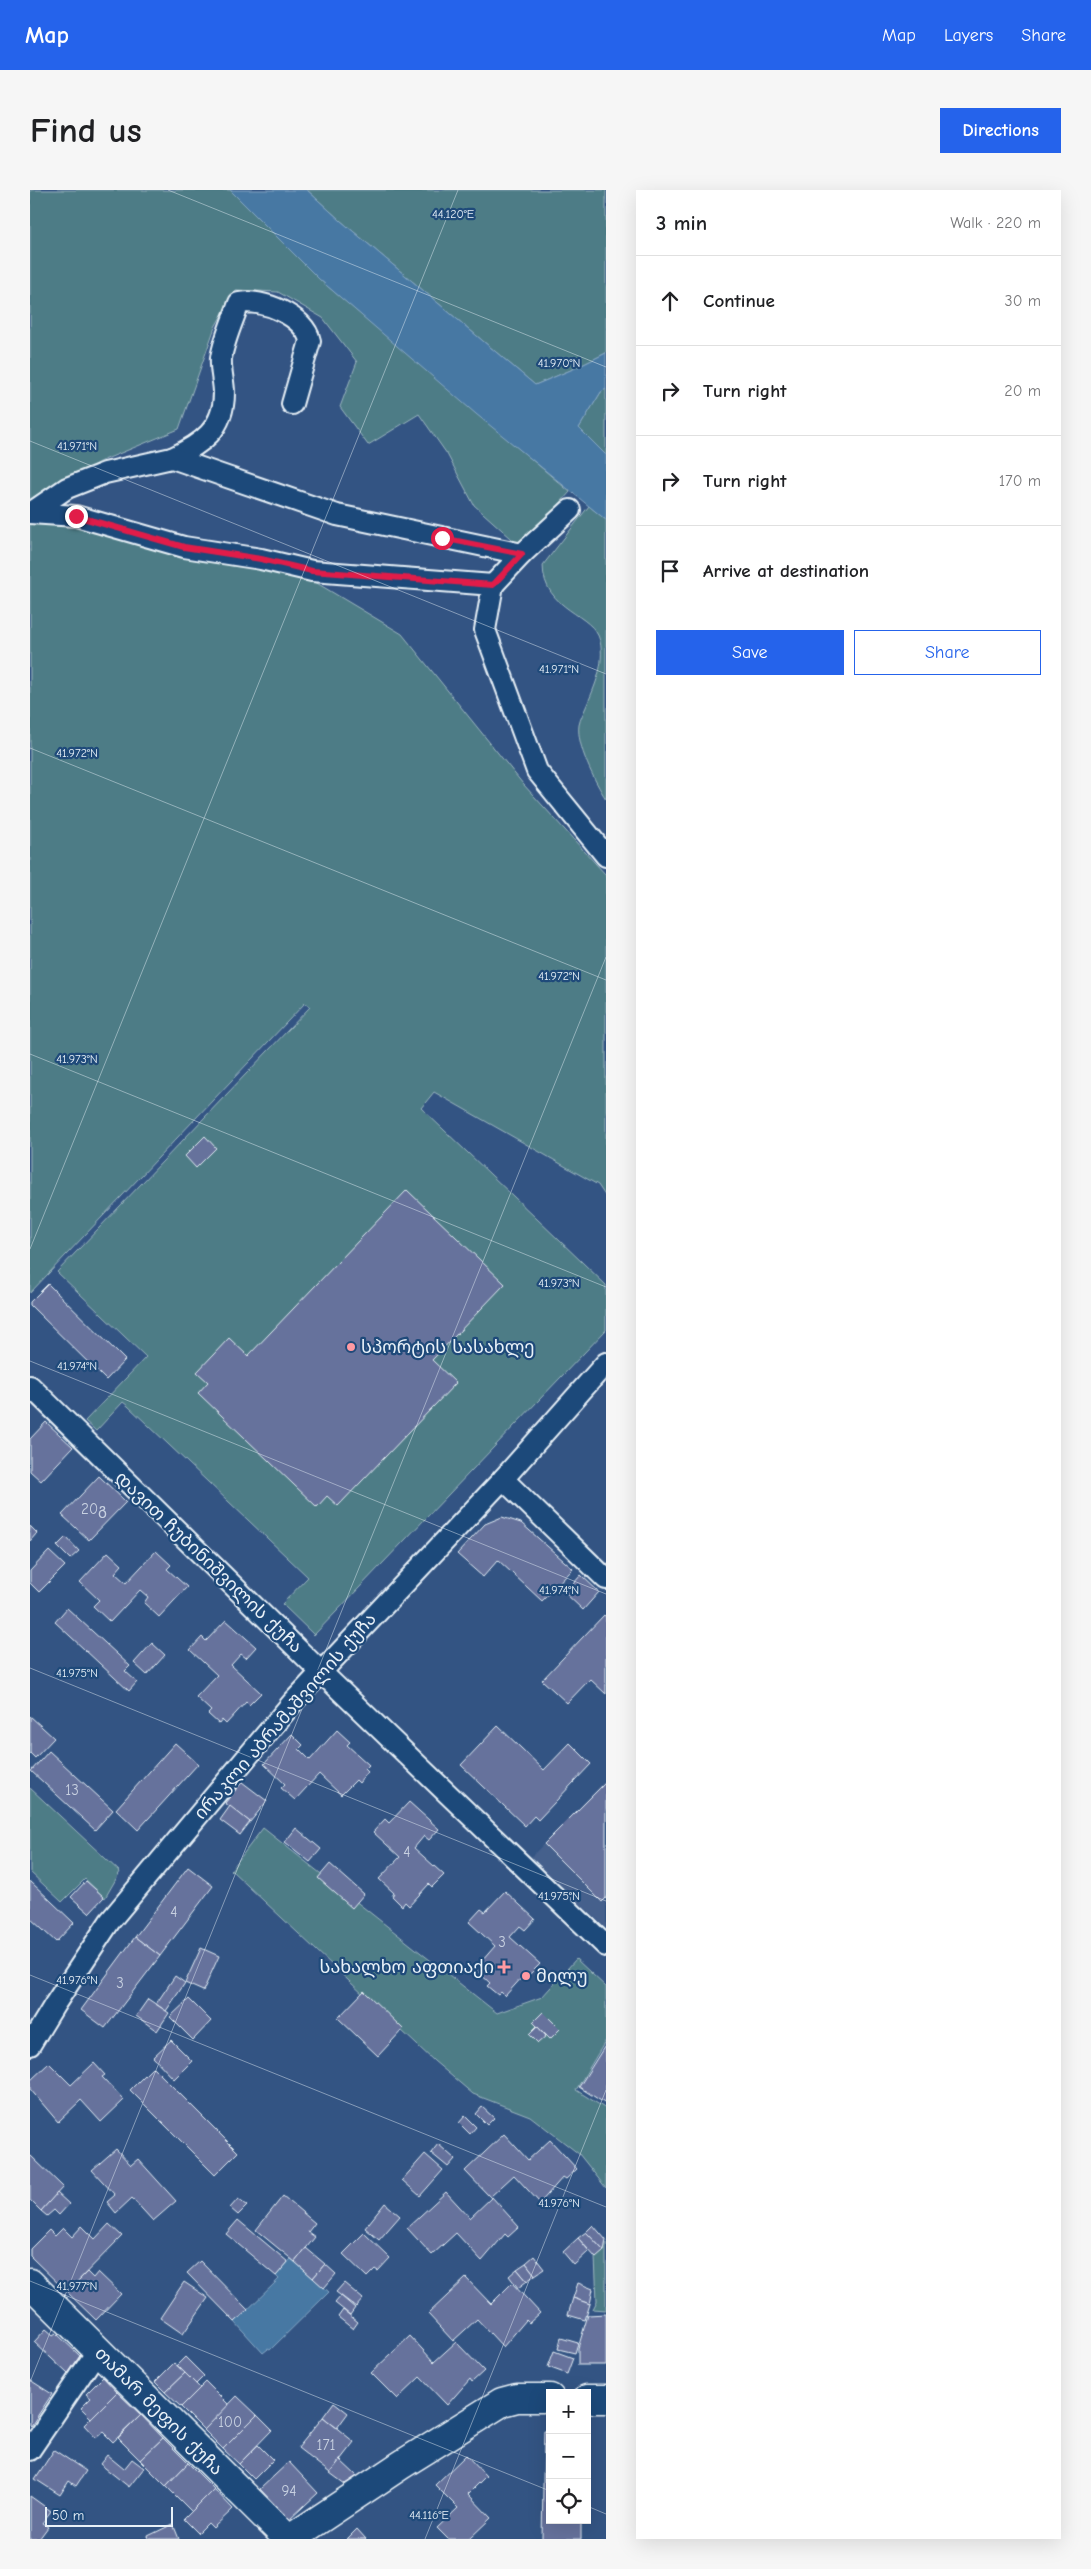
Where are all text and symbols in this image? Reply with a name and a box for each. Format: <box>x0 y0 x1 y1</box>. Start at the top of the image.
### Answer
text: Map <box>25 21 69 49</box>
text: Map <box>882 25 916 46</box>
text: Layers <box>944 25 993 46</box>
text: Share <box>1021 25 1066 46</box>
button: Directions <box>940 108 1061 153</box>
text: Find us <box>30 110 142 151</box>
text: 44.120°E <box>432 207 474 221</box>
text: 3 min <box>656 211 707 235</box>
text: Walk · 220 m <box>950 214 1041 232</box>
icon: ahead <box>656 287 684 315</box>
text: Continue <box>703 290 775 312</box>
text: 30 m <box>1005 292 1041 310</box>
text: 41.970°N <box>538 356 580 370</box>
icon: right <box>656 377 684 405</box>
text: Turn right <box>703 380 787 402</box>
text: 20 m <box>1004 382 1041 400</box>
text: 41.971°N <box>57 439 97 453</box>
icon: right <box>656 467 684 495</box>
text: Turn right <box>703 470 787 492</box>
text: 170 m <box>999 472 1041 490</box>
route end <box>65 505 88 528</box>
route start <box>431 527 454 550</box>
icon: arrive <box>656 557 684 585</box>
text: Arrive at destination <box>703 560 869 582</box>
button: Save <box>656 630 844 675</box>
button: Share <box>854 630 1041 675</box>
text: 41.971°N <box>539 662 579 676</box>
text: 41.972°N <box>56 746 98 760</box>
text: 41.972°N <box>538 969 580 983</box>
text: 41.973°N <box>56 1052 98 1066</box>
text: 41.973°N <box>538 1276 580 1290</box>
place label: სპორტის სასახლე <box>361 1337 535 1358</box>
marker: სპორტის სასახლე <box>345 1341 357 1353</box>
text: 41.974°N <box>57 1359 97 1373</box>
street label: დავით ჩუბინიშვილის ქუჩა <box>111 1467 307 1657</box>
house number: 20გ <box>81 1500 107 1518</box>
text: 41.974°N <box>539 1583 579 1597</box>
street label: ირაკლი აბრამაშვილის ქუჩა <box>190 1609 381 1824</box>
text: 41.975°N <box>56 1666 98 1680</box>
house number: 13 <box>65 1781 79 1799</box>
house number: 4 <box>403 1843 411 1861</box>
text: 41.975°N <box>538 1889 580 1903</box>
house number: 4 <box>170 1903 178 1921</box>
house number: 3 <box>498 1933 506 1951</box>
place label: სახალხო აფთიაქი <box>320 1957 494 1978</box>
marker: სახალხო აფთიაქი <box>498 1961 510 1973</box>
place label: მილუ <box>536 1966 588 1987</box>
marker: მილუ <box>520 1970 532 1982</box>
text: 41.976°N <box>56 1973 98 1987</box>
house number: 3 <box>116 1974 124 1992</box>
text: 41.976°N <box>538 2196 580 2210</box>
text: 41.977°N <box>57 2279 97 2293</box>
street label: თამარ მეფის ქუჩა <box>90 2343 227 2480</box>
map controls <box>546 2389 591 2524</box>
button: + <box>546 2389 591 2434</box>
house number: 100 <box>218 2413 242 2431</box>
button: − <box>546 2434 591 2479</box>
house number: 171 <box>317 2436 336 2454</box>
button: locate <box>546 2479 591 2524</box>
house number: 94 <box>281 2482 297 2500</box>
scale bar <box>45 2504 172 2527</box>
text: 50 m <box>52 2507 84 2524</box>
text: 44.116°E <box>409 2508 449 2522</box>

